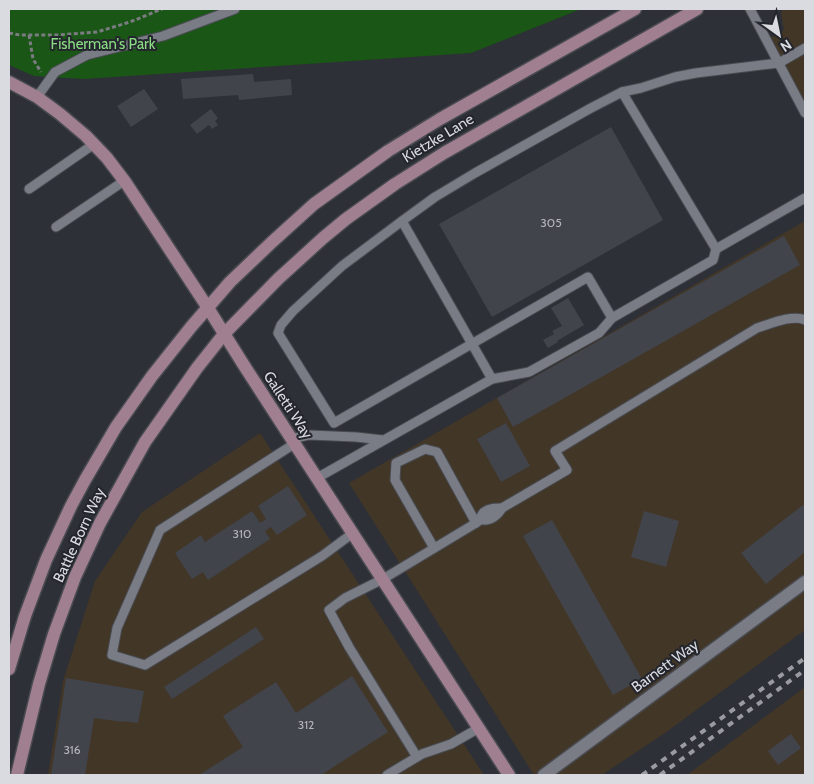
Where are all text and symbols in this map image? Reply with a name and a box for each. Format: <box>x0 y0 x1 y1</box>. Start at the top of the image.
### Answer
north arrow <box>754 10 804 60</box>
park label: Fisherman's Park <box>50 35 156 53</box>
text: N <box>777 36 795 56</box>
street label: Kietzke Lane <box>399 110 477 166</box>
house number: 305 <box>540 215 562 230</box>
street label: Galletti Way <box>260 368 317 442</box>
street label: Battle Born Way <box>49 484 109 585</box>
house number: 310 <box>233 526 251 541</box>
street label: Barnett Way <box>628 635 702 696</box>
house number: 312 <box>298 717 314 732</box>
house number: 316 <box>63 742 81 757</box>

